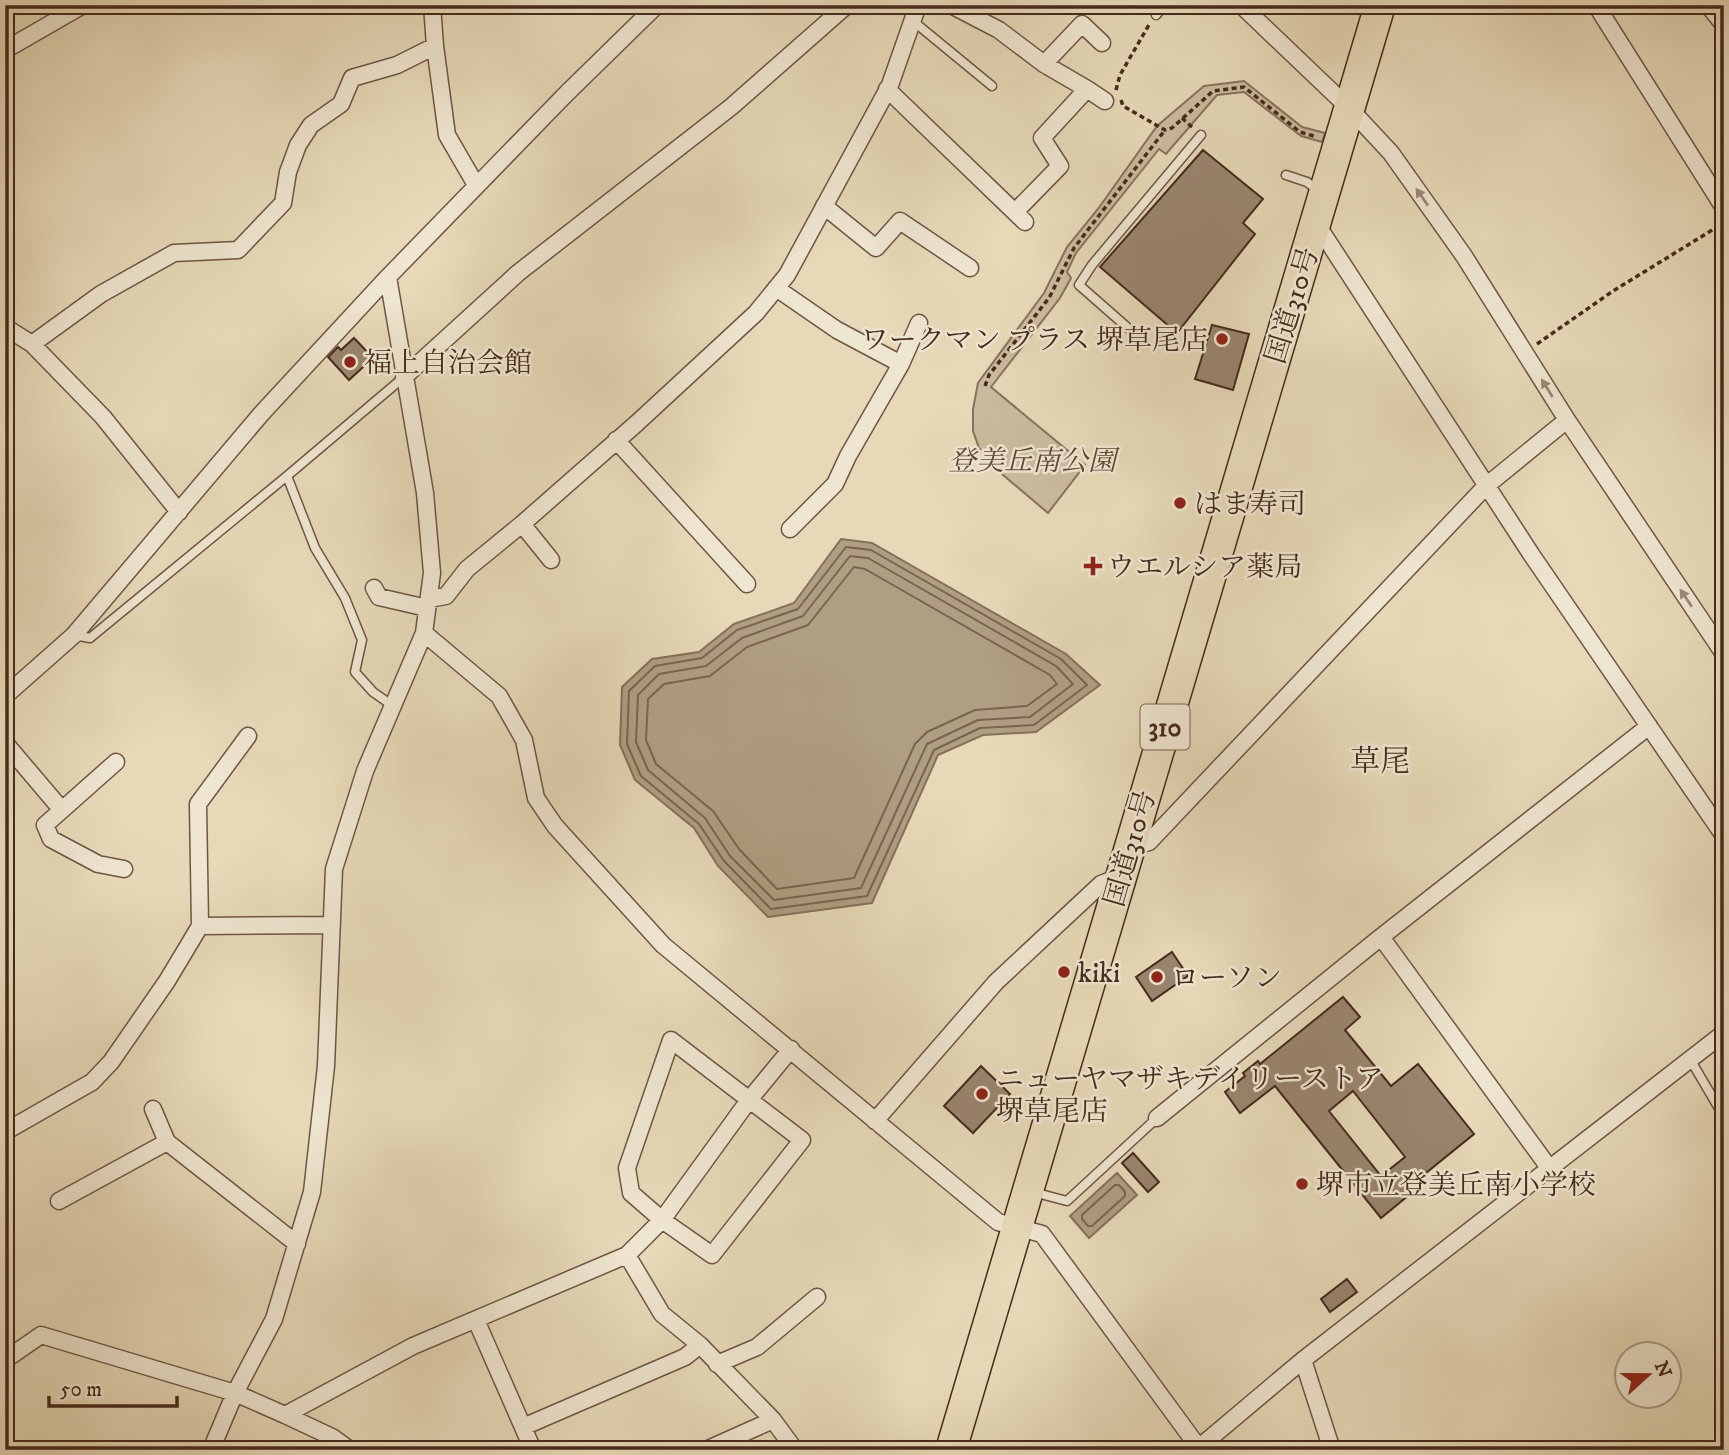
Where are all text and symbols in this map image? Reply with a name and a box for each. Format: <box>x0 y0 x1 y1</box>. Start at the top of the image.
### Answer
one-way arrow <box>1415 188 1429 206</box>
street label: 国道310号 <box>1258 243 1327 368</box>
place label: ワークマン プラス 堺草尾店 <box>861 323 1208 358</box>
marker: ワークマン プラス 堺草尾店 <box>1214 331 1230 347</box>
place label: 福上自治会館 <box>364 346 532 381</box>
marker: 福上自治会館 <box>342 354 358 370</box>
one-way arrow <box>1540 378 1553 397</box>
park label: 登美丘南公園 <box>948 444 1120 479</box>
place label: はま寿司 <box>1194 487 1306 522</box>
marker: はま寿司 <box>1172 495 1188 511</box>
place label: ウエルシア薬局 <box>1107 550 1302 585</box>
marker: ウエルシア薬局 <box>1085 558 1101 574</box>
one-way arrow <box>1680 588 1693 607</box>
road number: 310 <box>1140 705 1190 750</box>
district label: 草尾 <box>1350 744 1410 781</box>
street label: 国道310号 <box>1097 786 1164 911</box>
place label: kiki <box>1078 956 1120 991</box>
place label: ローソン <box>1171 961 1282 996</box>
marker: kiki <box>1056 964 1072 980</box>
marker: ローソン <box>1149 969 1165 985</box>
place label: ニューヤマザキデイリーストア 堺草尾店 <box>996 1062 1384 1129</box>
marker: ニューヤマザキデイリーストア 堺草尾店 <box>974 1086 990 1102</box>
place label: 堺市立登美丘南小学校 <box>1316 1168 1596 1203</box>
marker: 堺市立登美丘南小学校 <box>1294 1176 1310 1192</box>
north arrow <box>1614 1340 1684 1410</box>
text: N <box>1649 1358 1676 1381</box>
scale bar <box>49 1364 177 1408</box>
text: 50 m <box>60 1377 102 1403</box>

